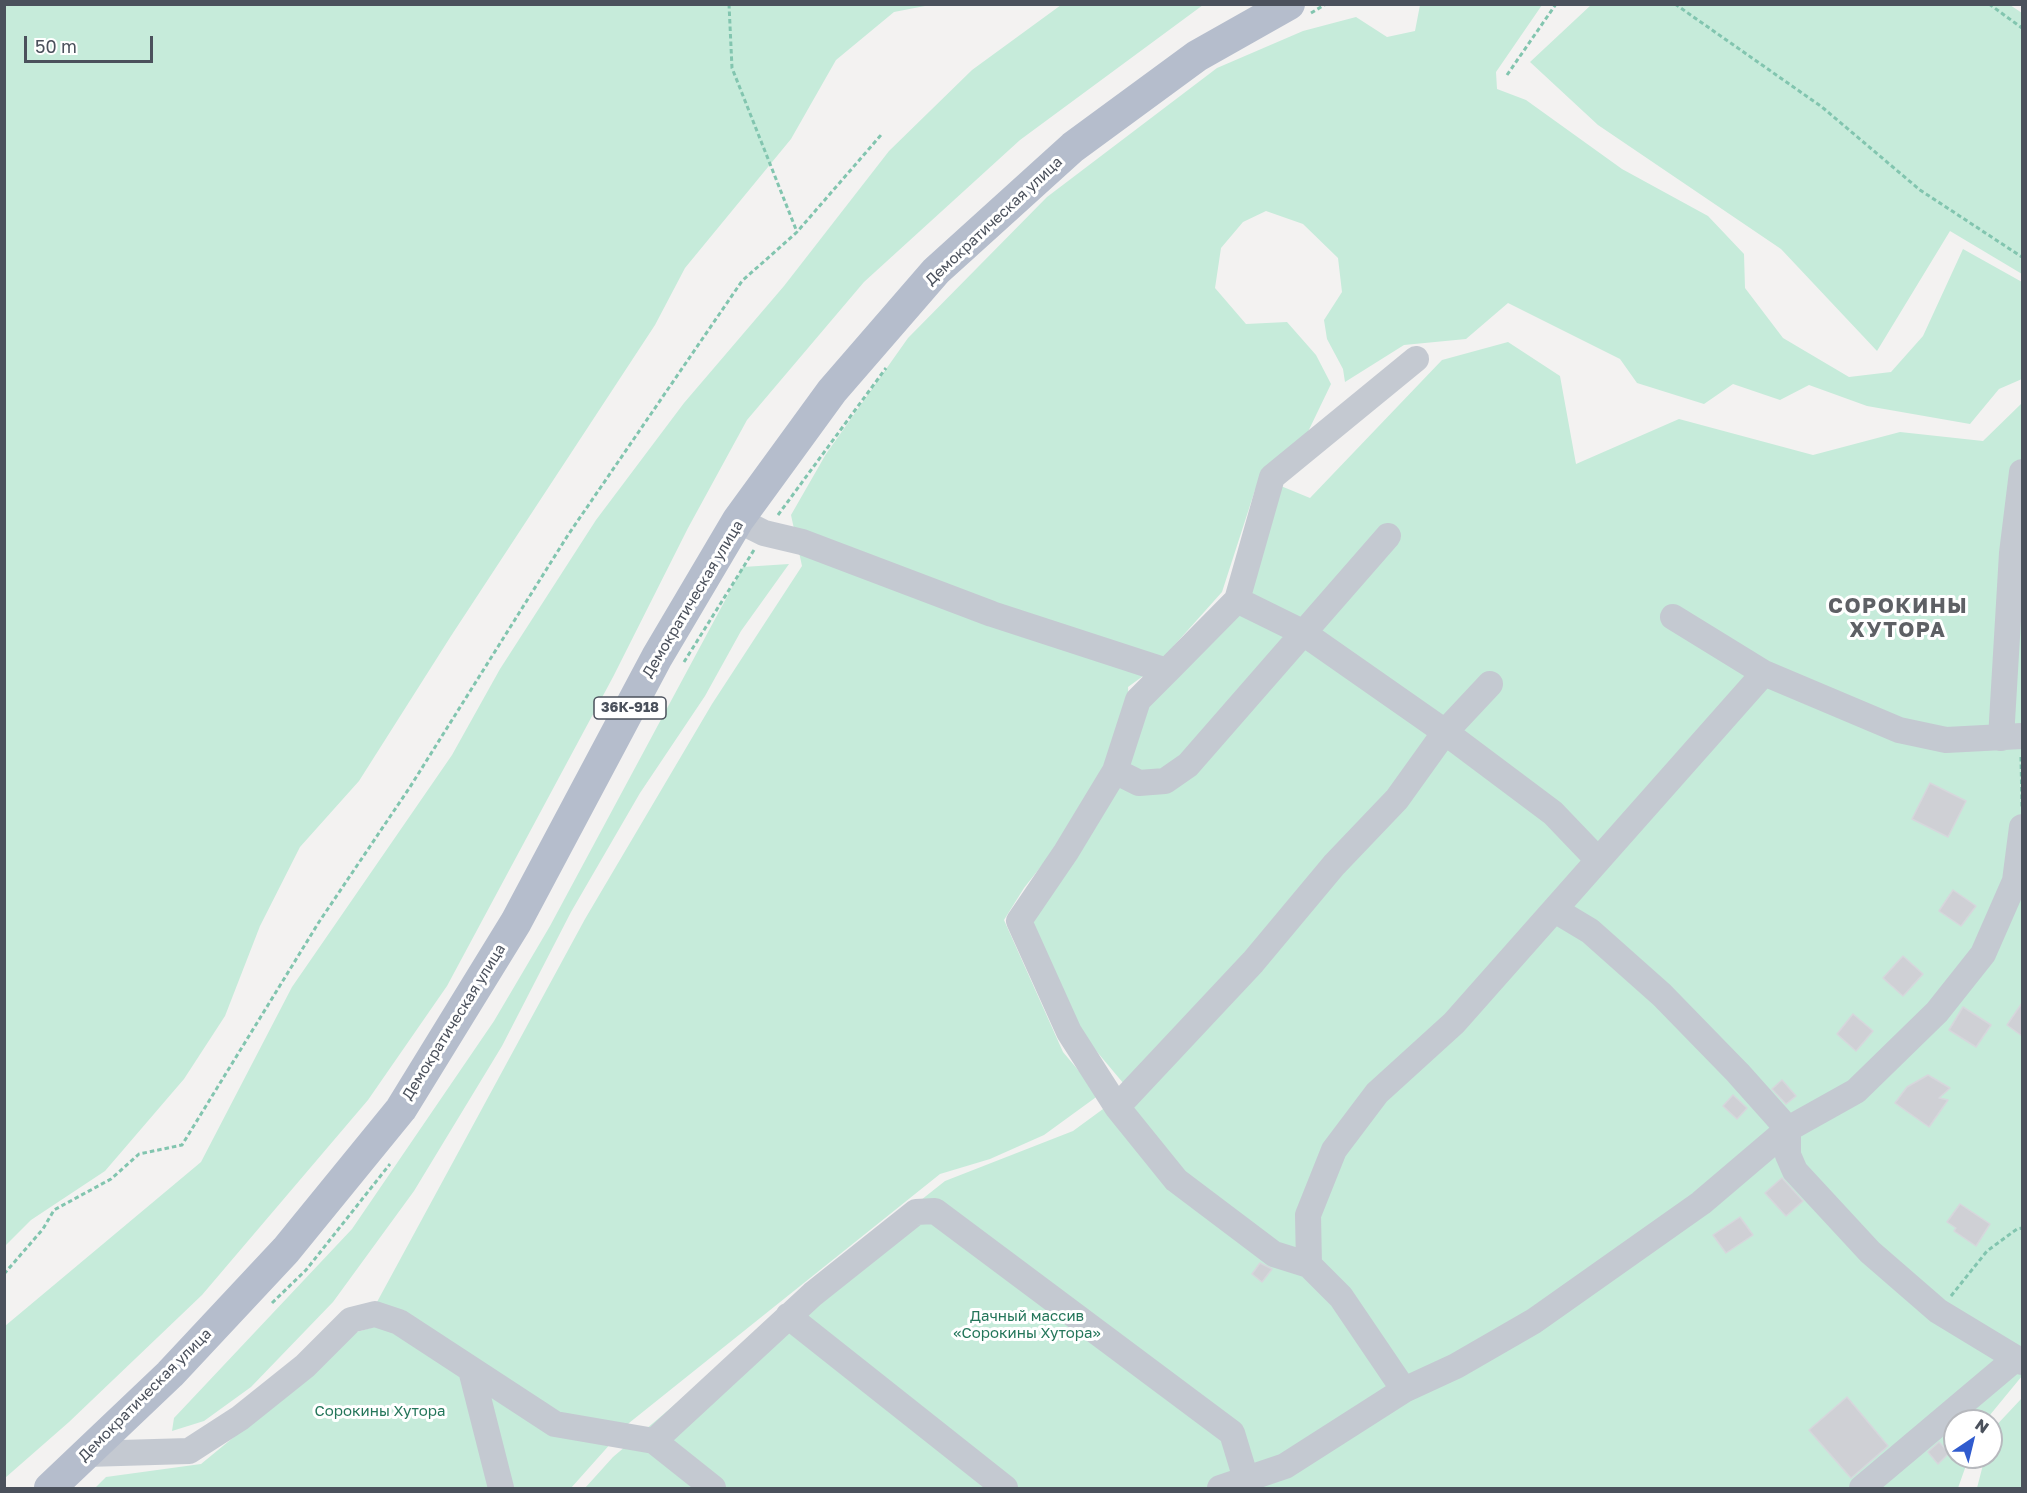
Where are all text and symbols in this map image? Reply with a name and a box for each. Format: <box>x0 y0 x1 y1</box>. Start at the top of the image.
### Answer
scale bar <box>27 24 156 62</box>
text: 50 m <box>35 35 77 57</box>
street label: Демократическая улица <box>922 153 1066 289</box>
street label: Демократическая улица <box>639 517 747 681</box>
district label: СОРОКИНЫ ХУТОРА <box>1828 593 1968 643</box>
road number: 36К-918 <box>594 697 666 719</box>
street label: Демократическая улица <box>399 941 509 1103</box>
park label: Дачный массив «Сорокины Хутора» <box>953 1307 1101 1342</box>
street label: Демократическая улица <box>75 1325 215 1465</box>
park label: Сорокины Хутора <box>315 1402 445 1420</box>
north arrow <box>1943 1409 2003 1469</box>
text: N <box>1971 1414 1993 1438</box>

